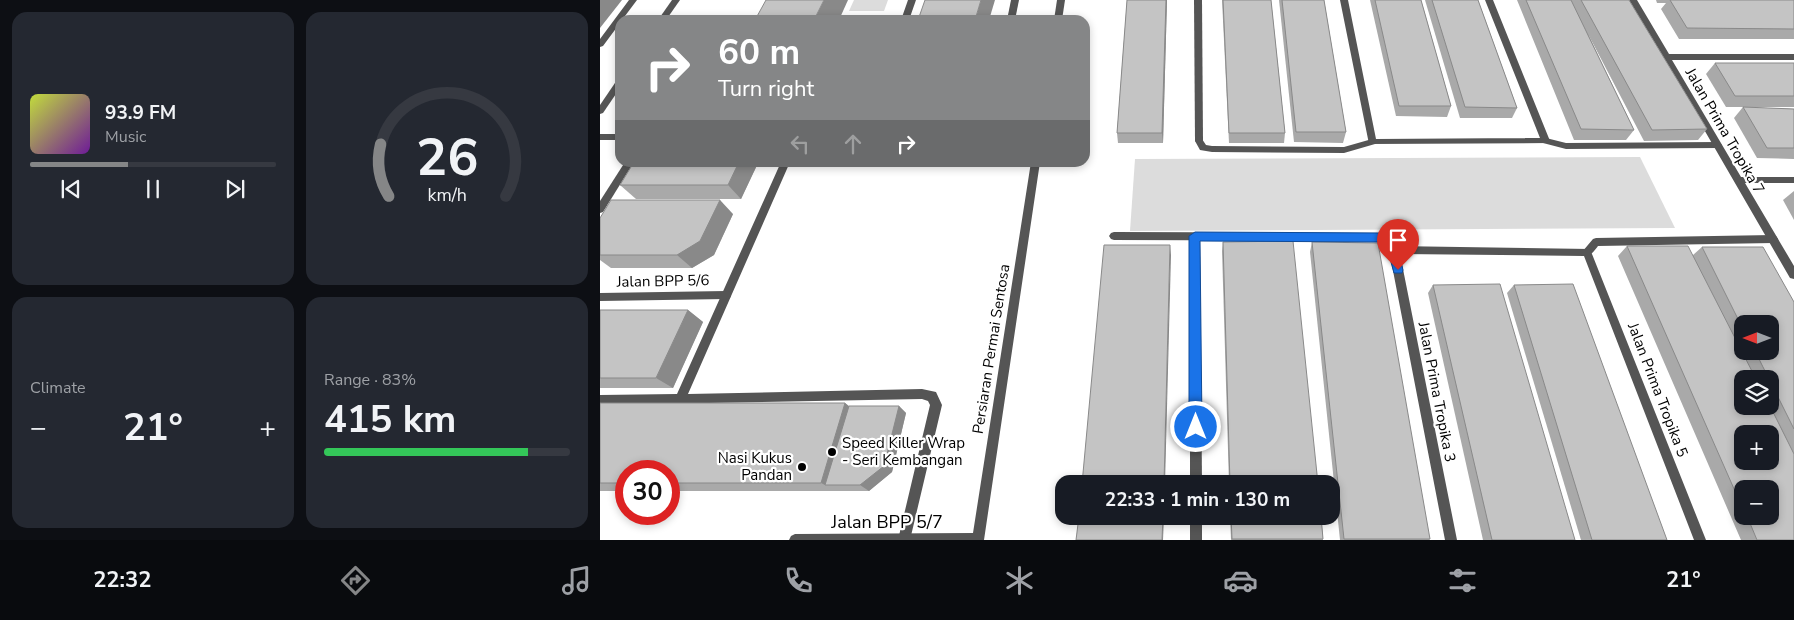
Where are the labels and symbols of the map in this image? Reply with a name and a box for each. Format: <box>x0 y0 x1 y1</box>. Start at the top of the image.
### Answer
street label: Jalan Prima Tropika 7 <box>1680 63 1769 198</box>
pin <box>1377 219 1419 270</box>
street label: Persiaran Permai Sentosa <box>968 263 1014 435</box>
street label: Jalan BPP 5/6 <box>615 270 710 292</box>
north arrow <box>1734 315 1779 360</box>
street label: Jalan Prima Tropika 3 <box>1413 319 1460 464</box>
street label: Jalan Prima Tropika 5 <box>1623 319 1693 460</box>
position arrow <box>1169 400 1221 452</box>
place label: Speed Killer Wrap - Seri Kembangan <box>842 433 965 470</box>
marker: Speed Killer Wrap - Seri Kembangan <box>826 446 838 458</box>
place label: Nasi Kukus Pandan <box>718 448 792 485</box>
speed limit sign: 30 <box>615 460 680 525</box>
marker: Nasi Kukus Pandan <box>796 461 808 473</box>
street label: Jalan BPP 5/7 <box>830 510 943 534</box>

